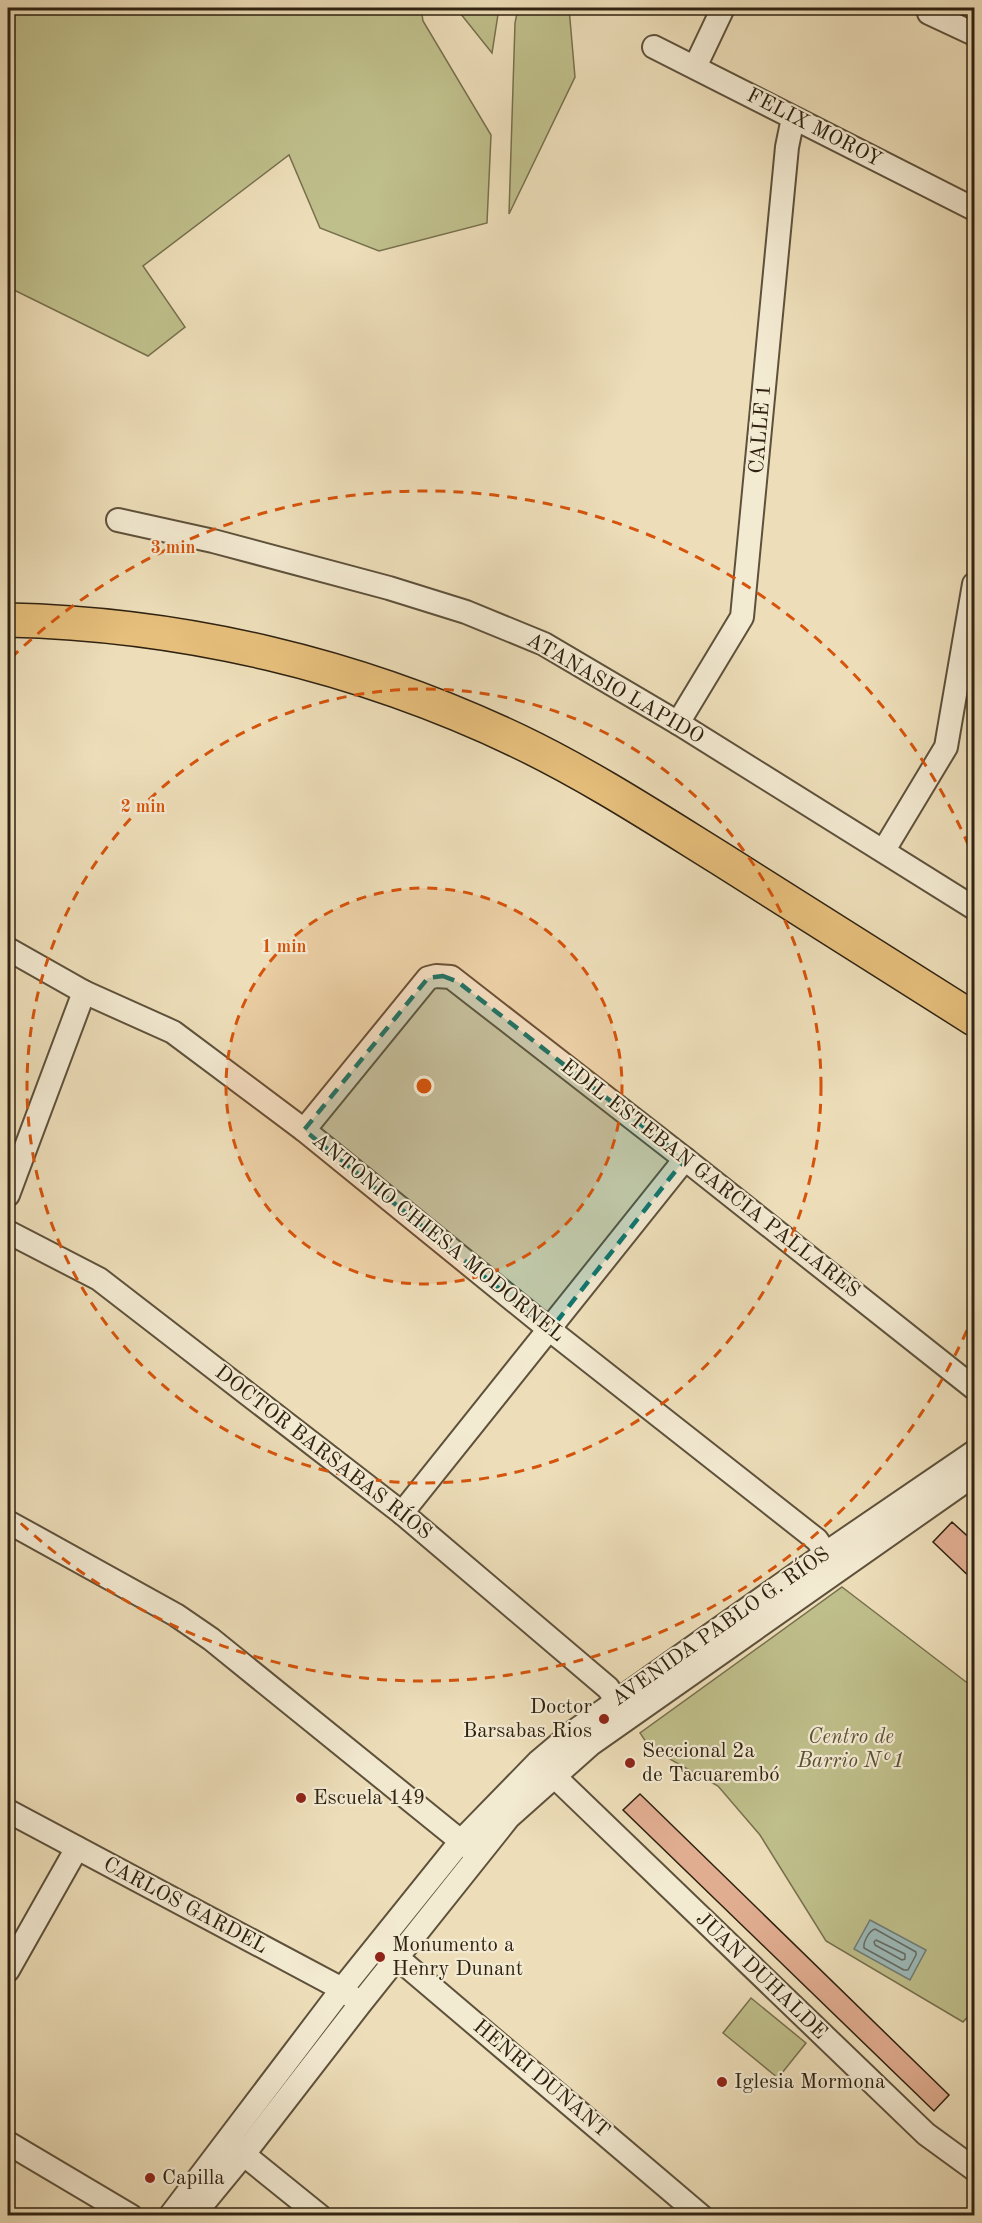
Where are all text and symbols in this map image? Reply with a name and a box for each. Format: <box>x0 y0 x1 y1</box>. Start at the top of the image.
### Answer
street label: FELIX MOROY <box>743 85 885 171</box>
street label: CALLE 1 <box>747 383 775 475</box>
text: 3 min <box>150 539 196 557</box>
street label: ATANASIO LAPIDO <box>523 630 707 748</box>
text: 2 min <box>120 798 166 816</box>
text: 1 min <box>261 938 307 956</box>
street label: EDIL ESTEBAN GARCIA PALLARES <box>557 1056 863 1302</box>
centre of rings <box>414 1076 434 1096</box>
street label: ANTONIO CHIESA MODORNEL <box>308 1130 568 1346</box>
street label: DOCTOR BARSABAS RÍOS <box>211 1359 438 1544</box>
street label: AVENIDA PABLO G. RÍOS <box>606 1540 834 1710</box>
place label: Doctor Barsabas Rios <box>463 1697 592 1742</box>
marker: Doctor Barsabas Rios <box>597 1712 611 1726</box>
park label: Centro de Barrio N°1 <box>796 1727 905 1772</box>
place label: Seccional 2a de Tacuarembó <box>642 1741 780 1786</box>
marker: Seccional 2a de Tacuarembó <box>623 1756 637 1770</box>
place label: Escuela 149 <box>313 1788 425 1809</box>
marker: Escuela 149 <box>294 1791 308 1805</box>
street label: CARLOS GARDEL <box>100 1854 270 1958</box>
street label: JUAN DUHALDE <box>691 1908 831 2044</box>
place label: Monumento a Henry Dunant <box>392 1935 523 1980</box>
marker: Monumento a Henry Dunant <box>373 1950 387 1964</box>
street label: HENRI DUNANT <box>469 2016 613 2142</box>
place label: Iglesia Mormona <box>734 2072 885 2093</box>
marker: Iglesia Mormona <box>715 2075 729 2089</box>
place label: Capilla <box>162 2168 225 2189</box>
marker: Capilla <box>143 2171 157 2185</box>

